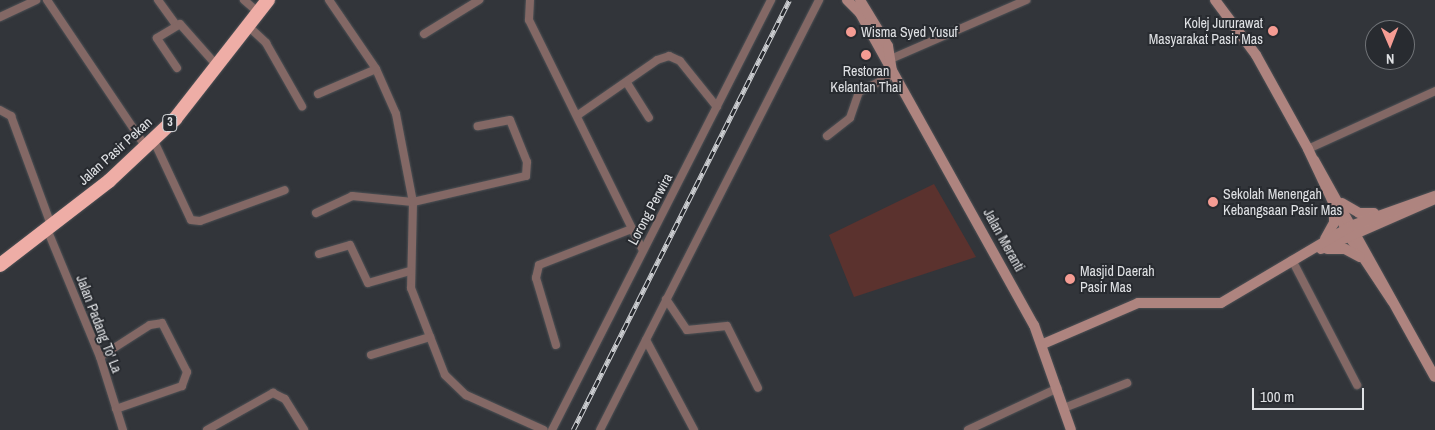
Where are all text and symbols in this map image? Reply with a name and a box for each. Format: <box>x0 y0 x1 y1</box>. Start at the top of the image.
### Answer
place label: Kolej Jururawat Masyarakat Pasir Mas <box>1149 15 1263 48</box>
north arrow <box>1365 20 1415 70</box>
place label: Wisma Syed Yusuf <box>861 24 958 40</box>
marker: Kolej Jururawat Masyarakat Pasir Mas <box>1267 25 1279 37</box>
marker: Wisma Syed Yusuf <box>845 26 857 38</box>
marker: Restoran Kelantan Thai <box>860 49 872 61</box>
text: N <box>1386 50 1395 68</box>
place label: Restoran Kelantan Thai <box>830 63 902 95</box>
street label: Jalan Pasir Pekan <box>75 114 155 188</box>
road number: 3 <box>161 114 179 132</box>
street label: Lorong Perwira <box>624 170 676 248</box>
place label: Sekolah Menengah Kebangsaan Pasir Mas <box>1223 186 1342 218</box>
marker: Sekolah Menengah Kebangsaan Pasir Mas <box>1207 196 1219 208</box>
street label: Jalan Meranti <box>980 206 1028 274</box>
place label: Masjid Daerah Pasir Mas <box>1080 263 1155 296</box>
street label: Jalan Padang To' La <box>73 273 125 375</box>
marker: Masjid Daerah Pasir Mas <box>1064 273 1076 285</box>
scale bar <box>1255 378 1368 410</box>
text: 100 m <box>1260 386 1294 407</box>

